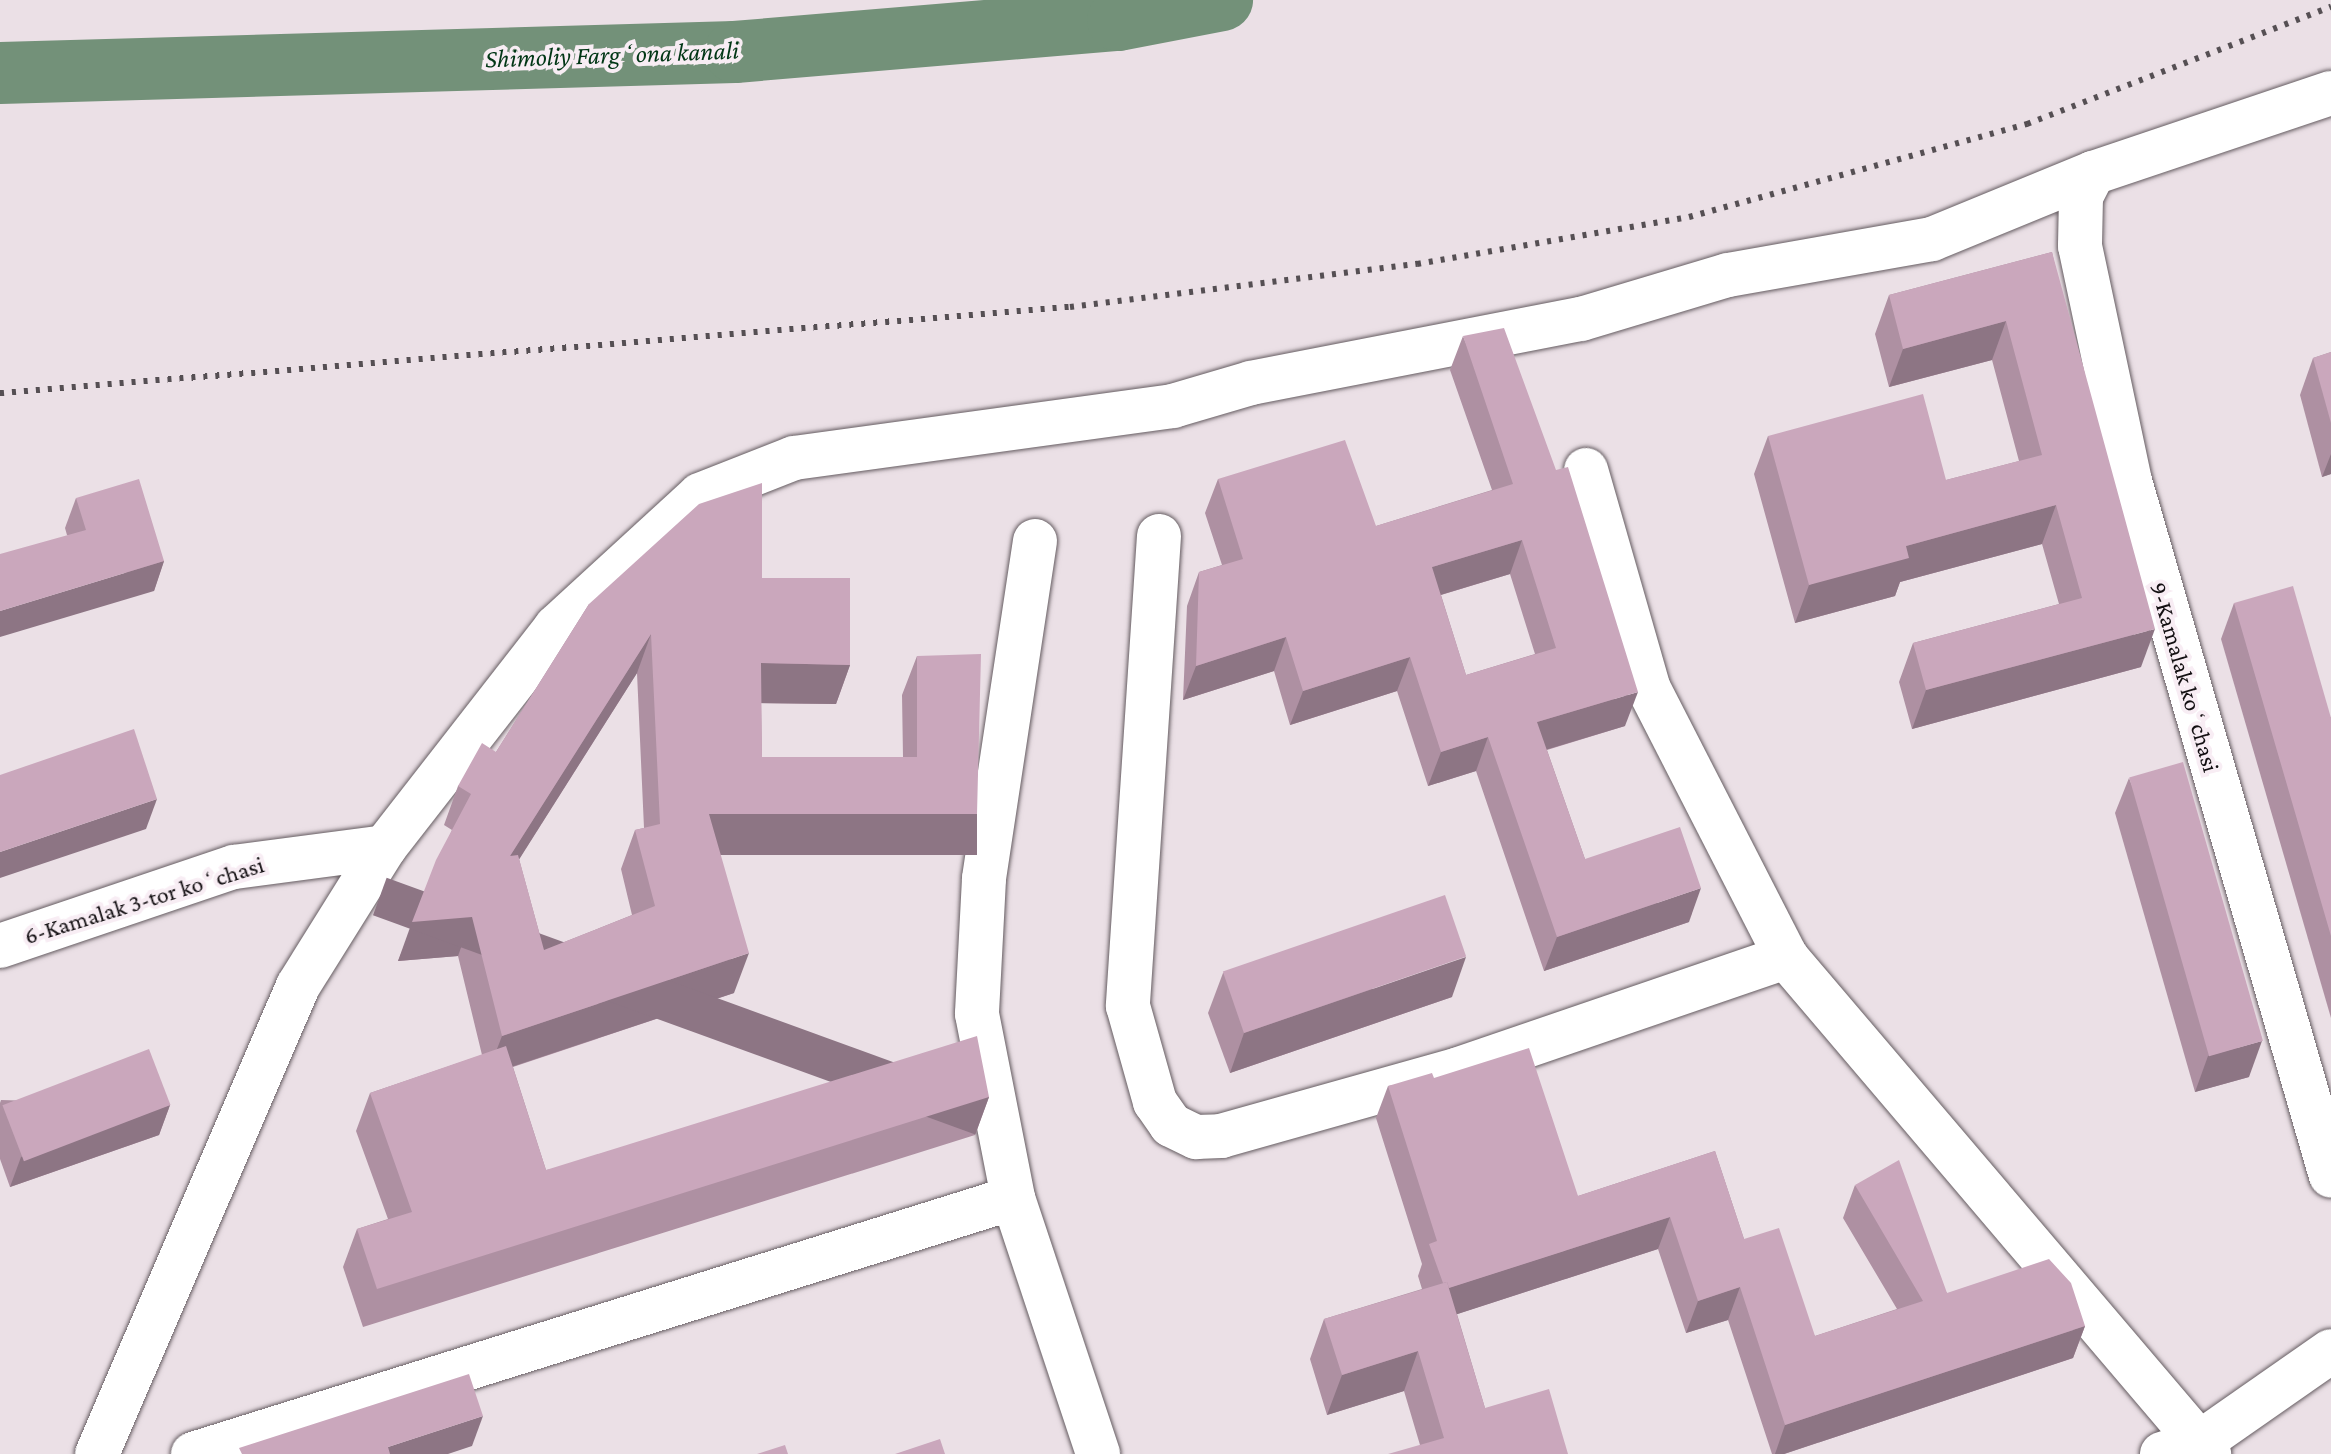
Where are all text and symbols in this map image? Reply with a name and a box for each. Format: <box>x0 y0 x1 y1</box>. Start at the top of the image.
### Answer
water label: Shimoliy Fargʻona kanali <box>484 35 740 75</box>
street label: 9-Kamalak koʻchasi <box>2144 579 2226 775</box>
street label: 6-Kamalak 3-tor koʻchasi <box>21 850 267 950</box>

